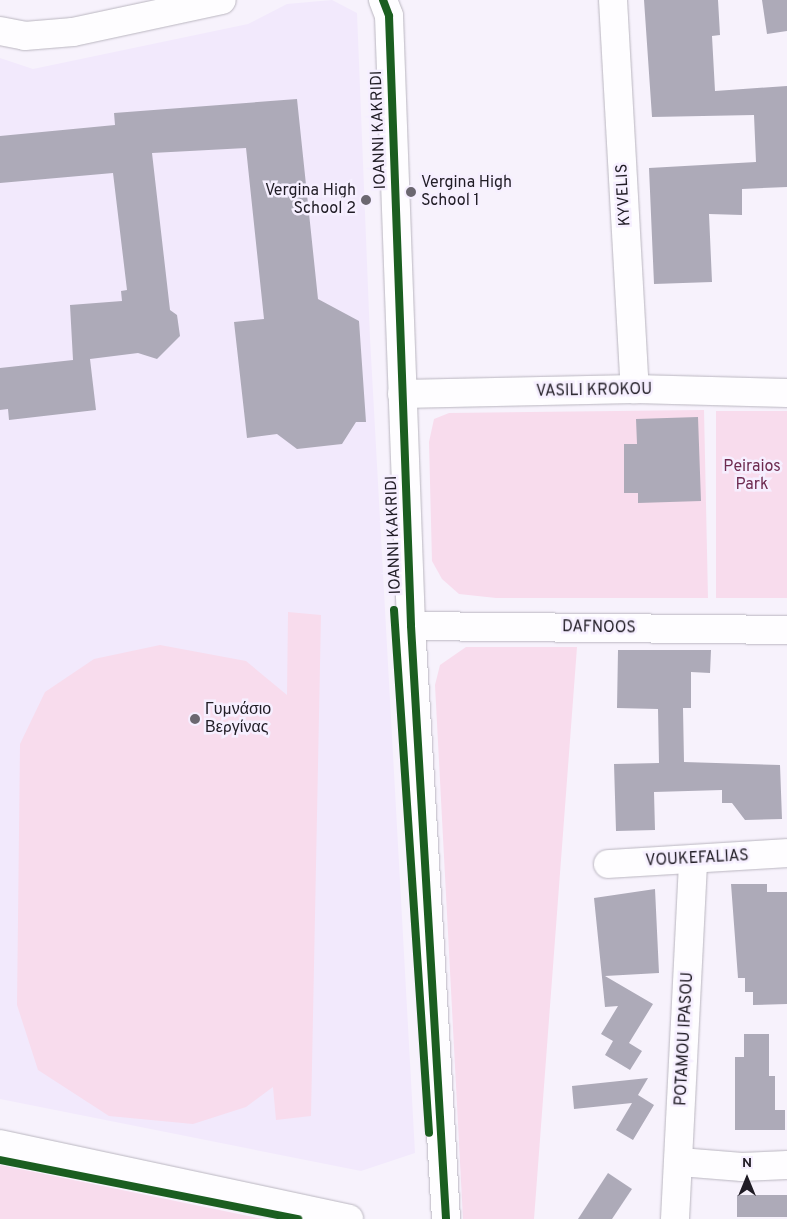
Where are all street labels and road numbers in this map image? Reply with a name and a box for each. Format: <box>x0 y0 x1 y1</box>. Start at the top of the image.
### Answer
street label: IOANNI KAKRIDI <box>367 70 391 190</box>
street label: KYVELIS <box>613 163 635 227</box>
street label: VASILI KROKOU <box>536 380 652 402</box>
street label: IOANNI KAKRIDI <box>382 475 406 595</box>
street label: DAFNOOS <box>562 618 636 638</box>
street label: VOUKEFALIAS <box>645 847 749 871</box>
street label: POTAMOU IPASOU <box>672 972 698 1106</box>

